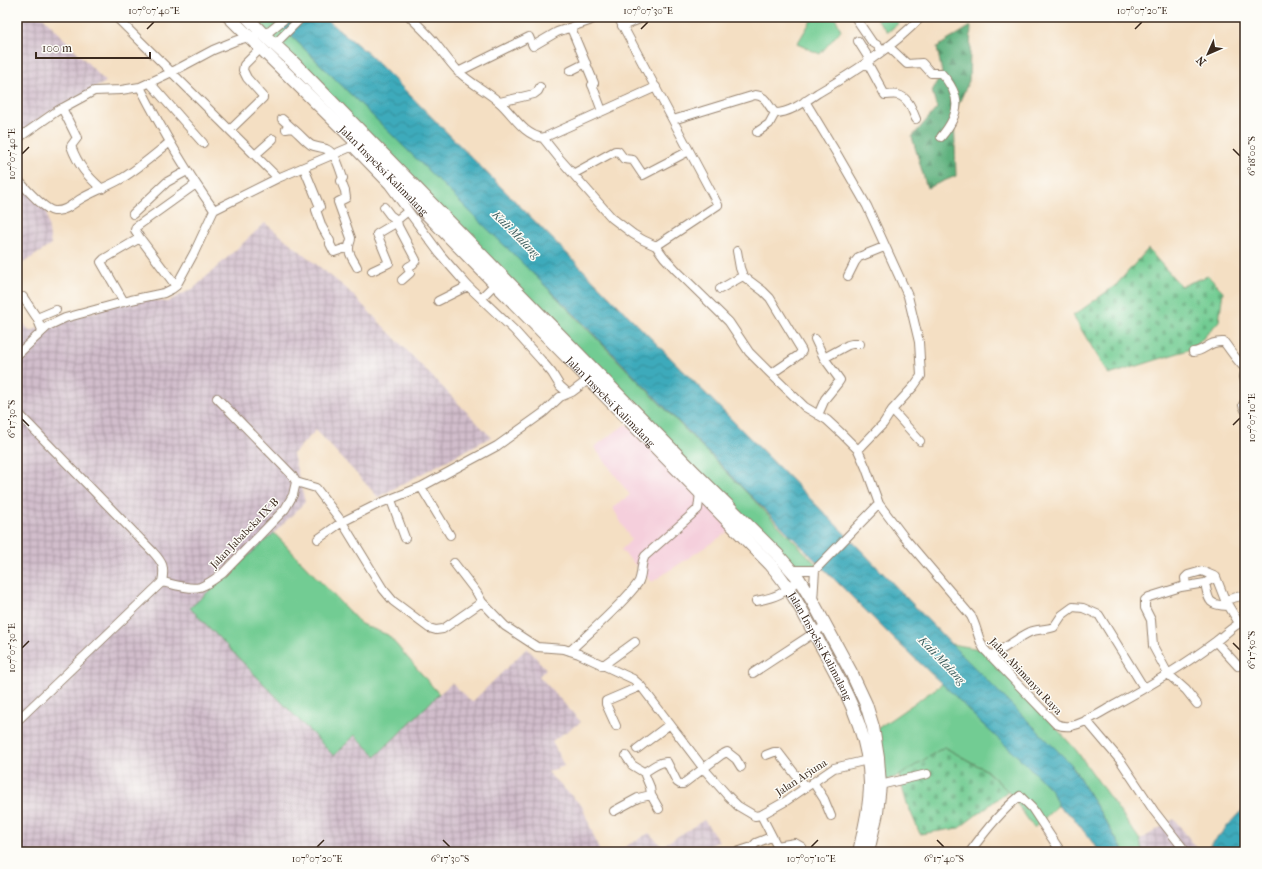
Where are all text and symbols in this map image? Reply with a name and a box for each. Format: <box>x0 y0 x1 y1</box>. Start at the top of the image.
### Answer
text: 107°07'40"E <box>128 5 180 17</box>
text: 107°07'30"E <box>623 5 673 17</box>
text: 107°07'20"E <box>1117 5 1167 17</box>
scale bar <box>36 34 150 60</box>
north arrow <box>1188 34 1228 74</box>
text: 100 m <box>42 41 72 55</box>
text: N <box>1193 53 1209 68</box>
street label: Jalan Inspeksi Kalimalang <box>335 122 431 219</box>
text: 107°07'40"E <box>6 128 18 180</box>
text: 6°18'00"S <box>1246 136 1258 176</box>
water label: Kali Malang <box>489 207 543 261</box>
street label: Jalan Inspeksi Kalimalang <box>563 353 658 450</box>
text: 107°07'10"E <box>1246 393 1258 443</box>
text: 6°17'30"S <box>6 400 18 438</box>
street label: Jalan Jababeka IX-B <box>207 495 281 572</box>
street label: Jalan Inspeksi Kalimalang <box>785 589 855 703</box>
text: 107°07'30"E <box>6 623 18 673</box>
text: 6°17'50"S <box>1246 631 1258 669</box>
water label: Kali Malang <box>915 632 969 687</box>
street label: Jalan Abimanyu Raya <box>986 634 1065 718</box>
street label: Jalan Arjuna <box>772 756 830 799</box>
text: 107°07'20"E <box>292 853 342 865</box>
text: 6°17'30"S <box>431 853 469 865</box>
text: 107°07'10"E <box>786 853 836 865</box>
text: 6°17'40"S <box>924 853 964 865</box>

